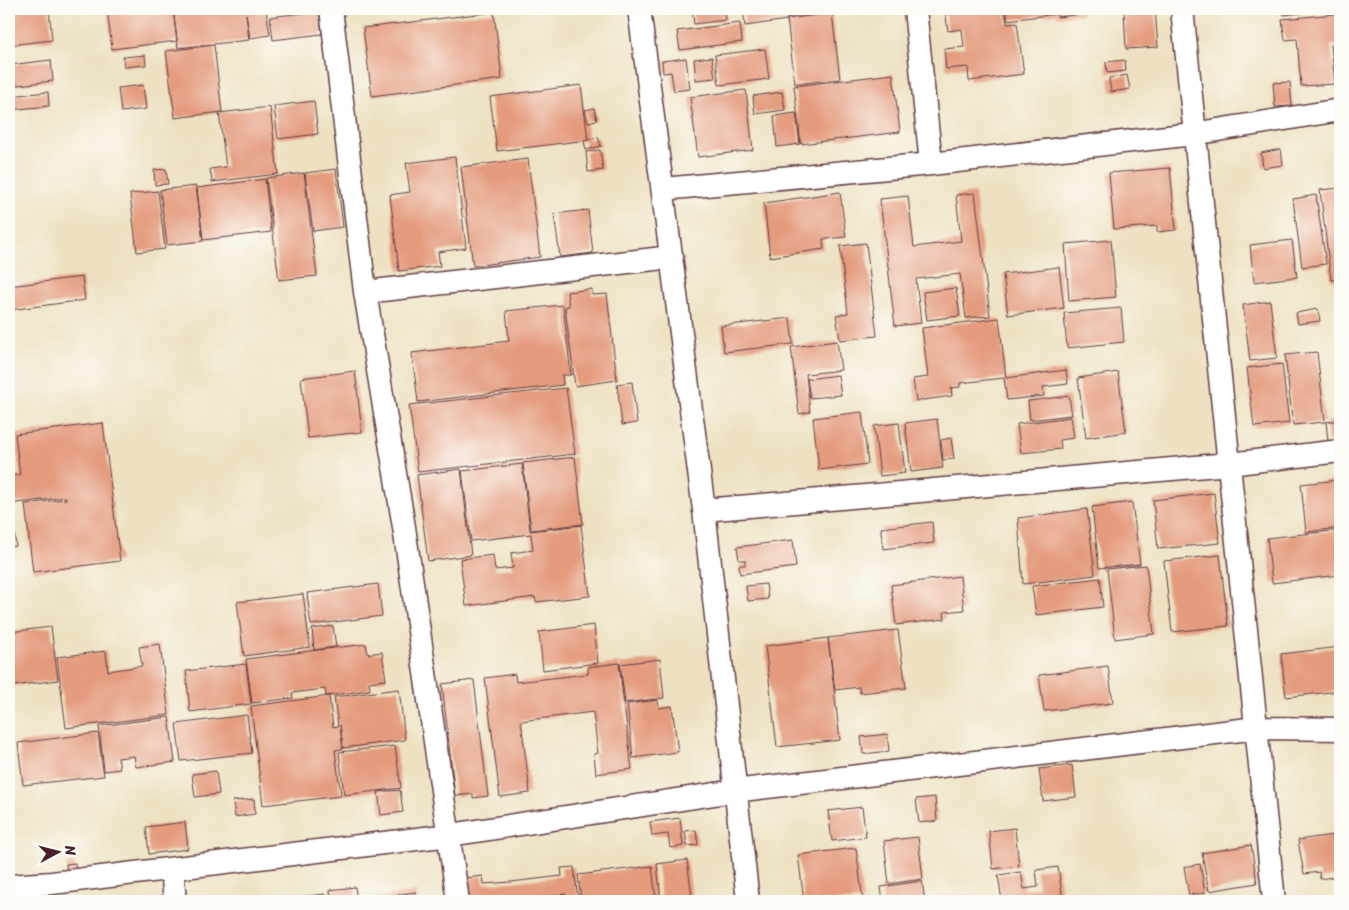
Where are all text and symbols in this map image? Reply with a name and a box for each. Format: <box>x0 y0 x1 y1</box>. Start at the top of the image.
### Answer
north arrow <box>32 828 82 878</box>
text: N <box>57 843 83 857</box>

